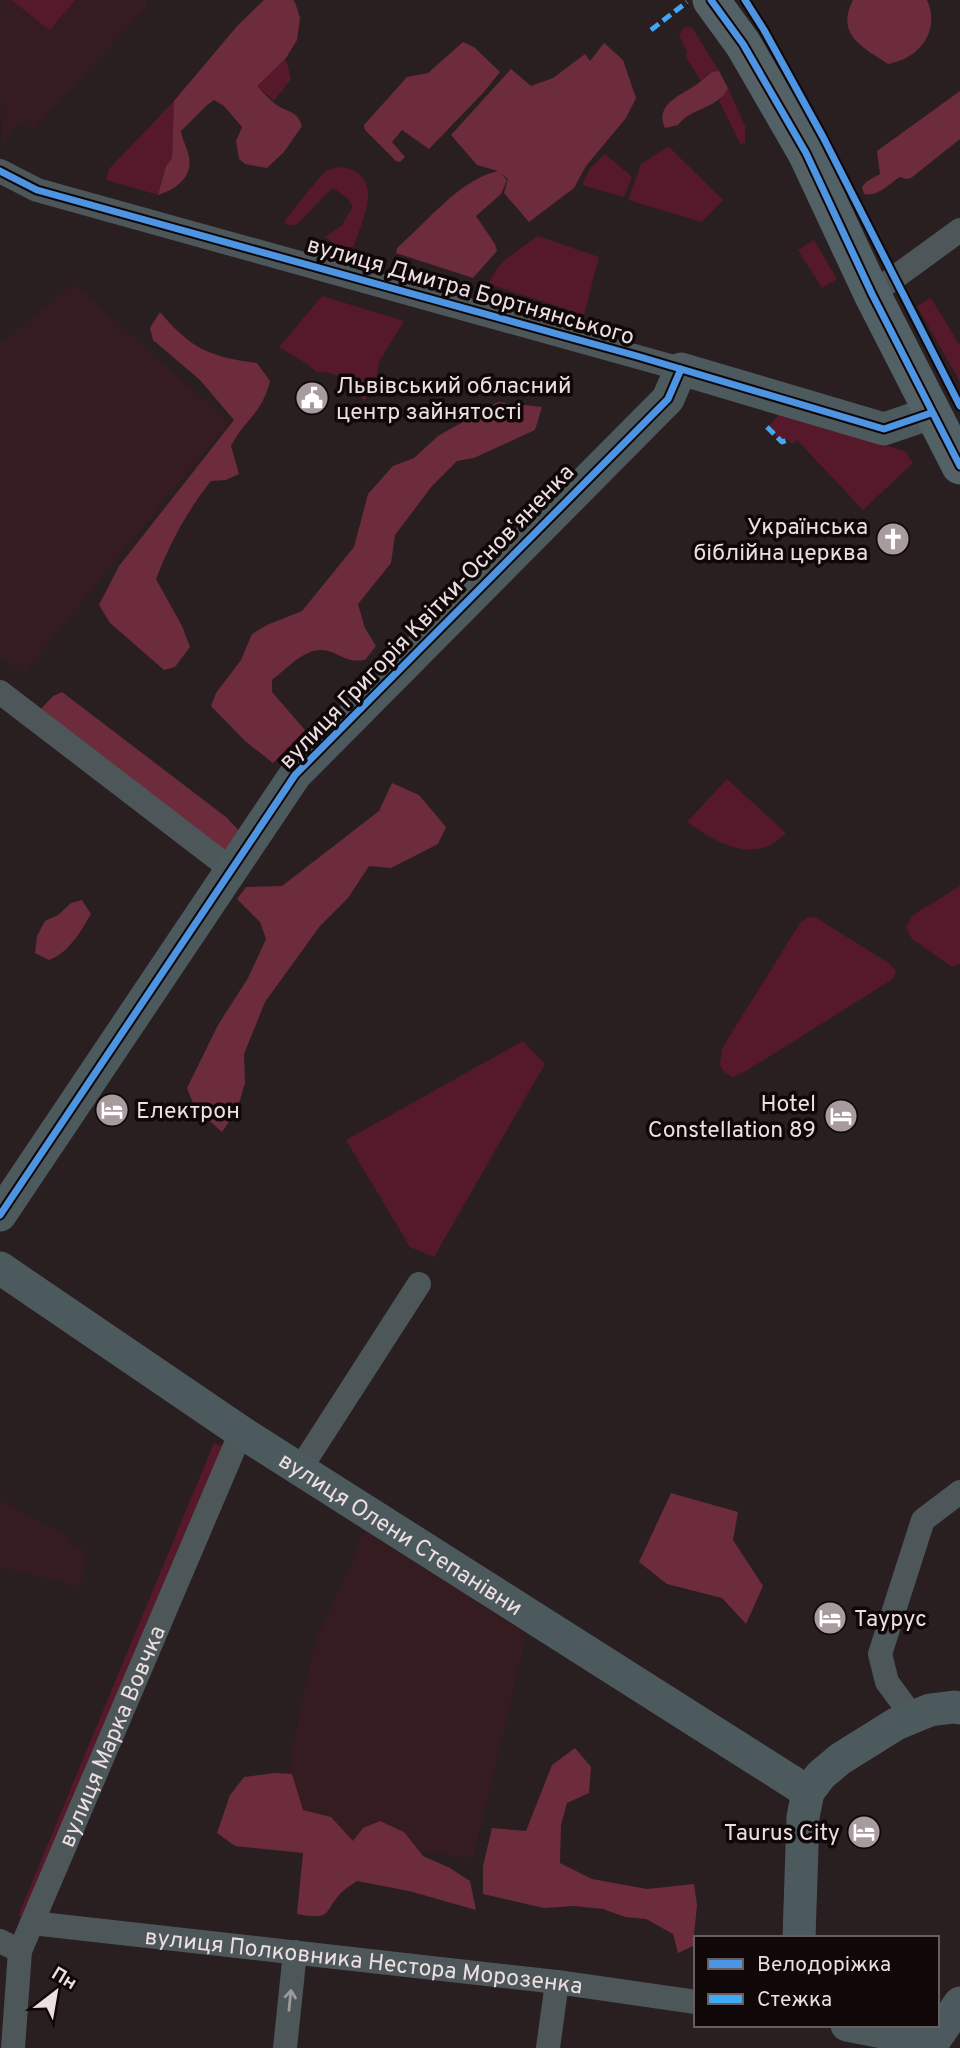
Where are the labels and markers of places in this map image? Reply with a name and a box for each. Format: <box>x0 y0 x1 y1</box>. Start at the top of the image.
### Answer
place label: Львівський обласний центр зайнятості <box>336 373 571 428</box>
public building icon: Львівський обласний центр зайнятості <box>293 379 331 417</box>
place label: Українська біблійна церква <box>693 514 868 569</box>
church icon: Українська біблійна церква <box>874 520 912 558</box>
hotel icon: Електрон <box>93 1091 131 1129</box>
place label: Hotel Constellation 89 <box>648 1091 816 1146</box>
hotel icon: Hotel Constellation 89 <box>822 1097 860 1135</box>
place label: Електрон <box>136 1098 240 1127</box>
hotel icon: Таурус <box>811 1599 849 1637</box>
place label: Таурус <box>854 1606 927 1635</box>
hotel icon: Taurus City <box>845 1813 883 1851</box>
place label: Taurus City <box>724 1820 840 1849</box>

